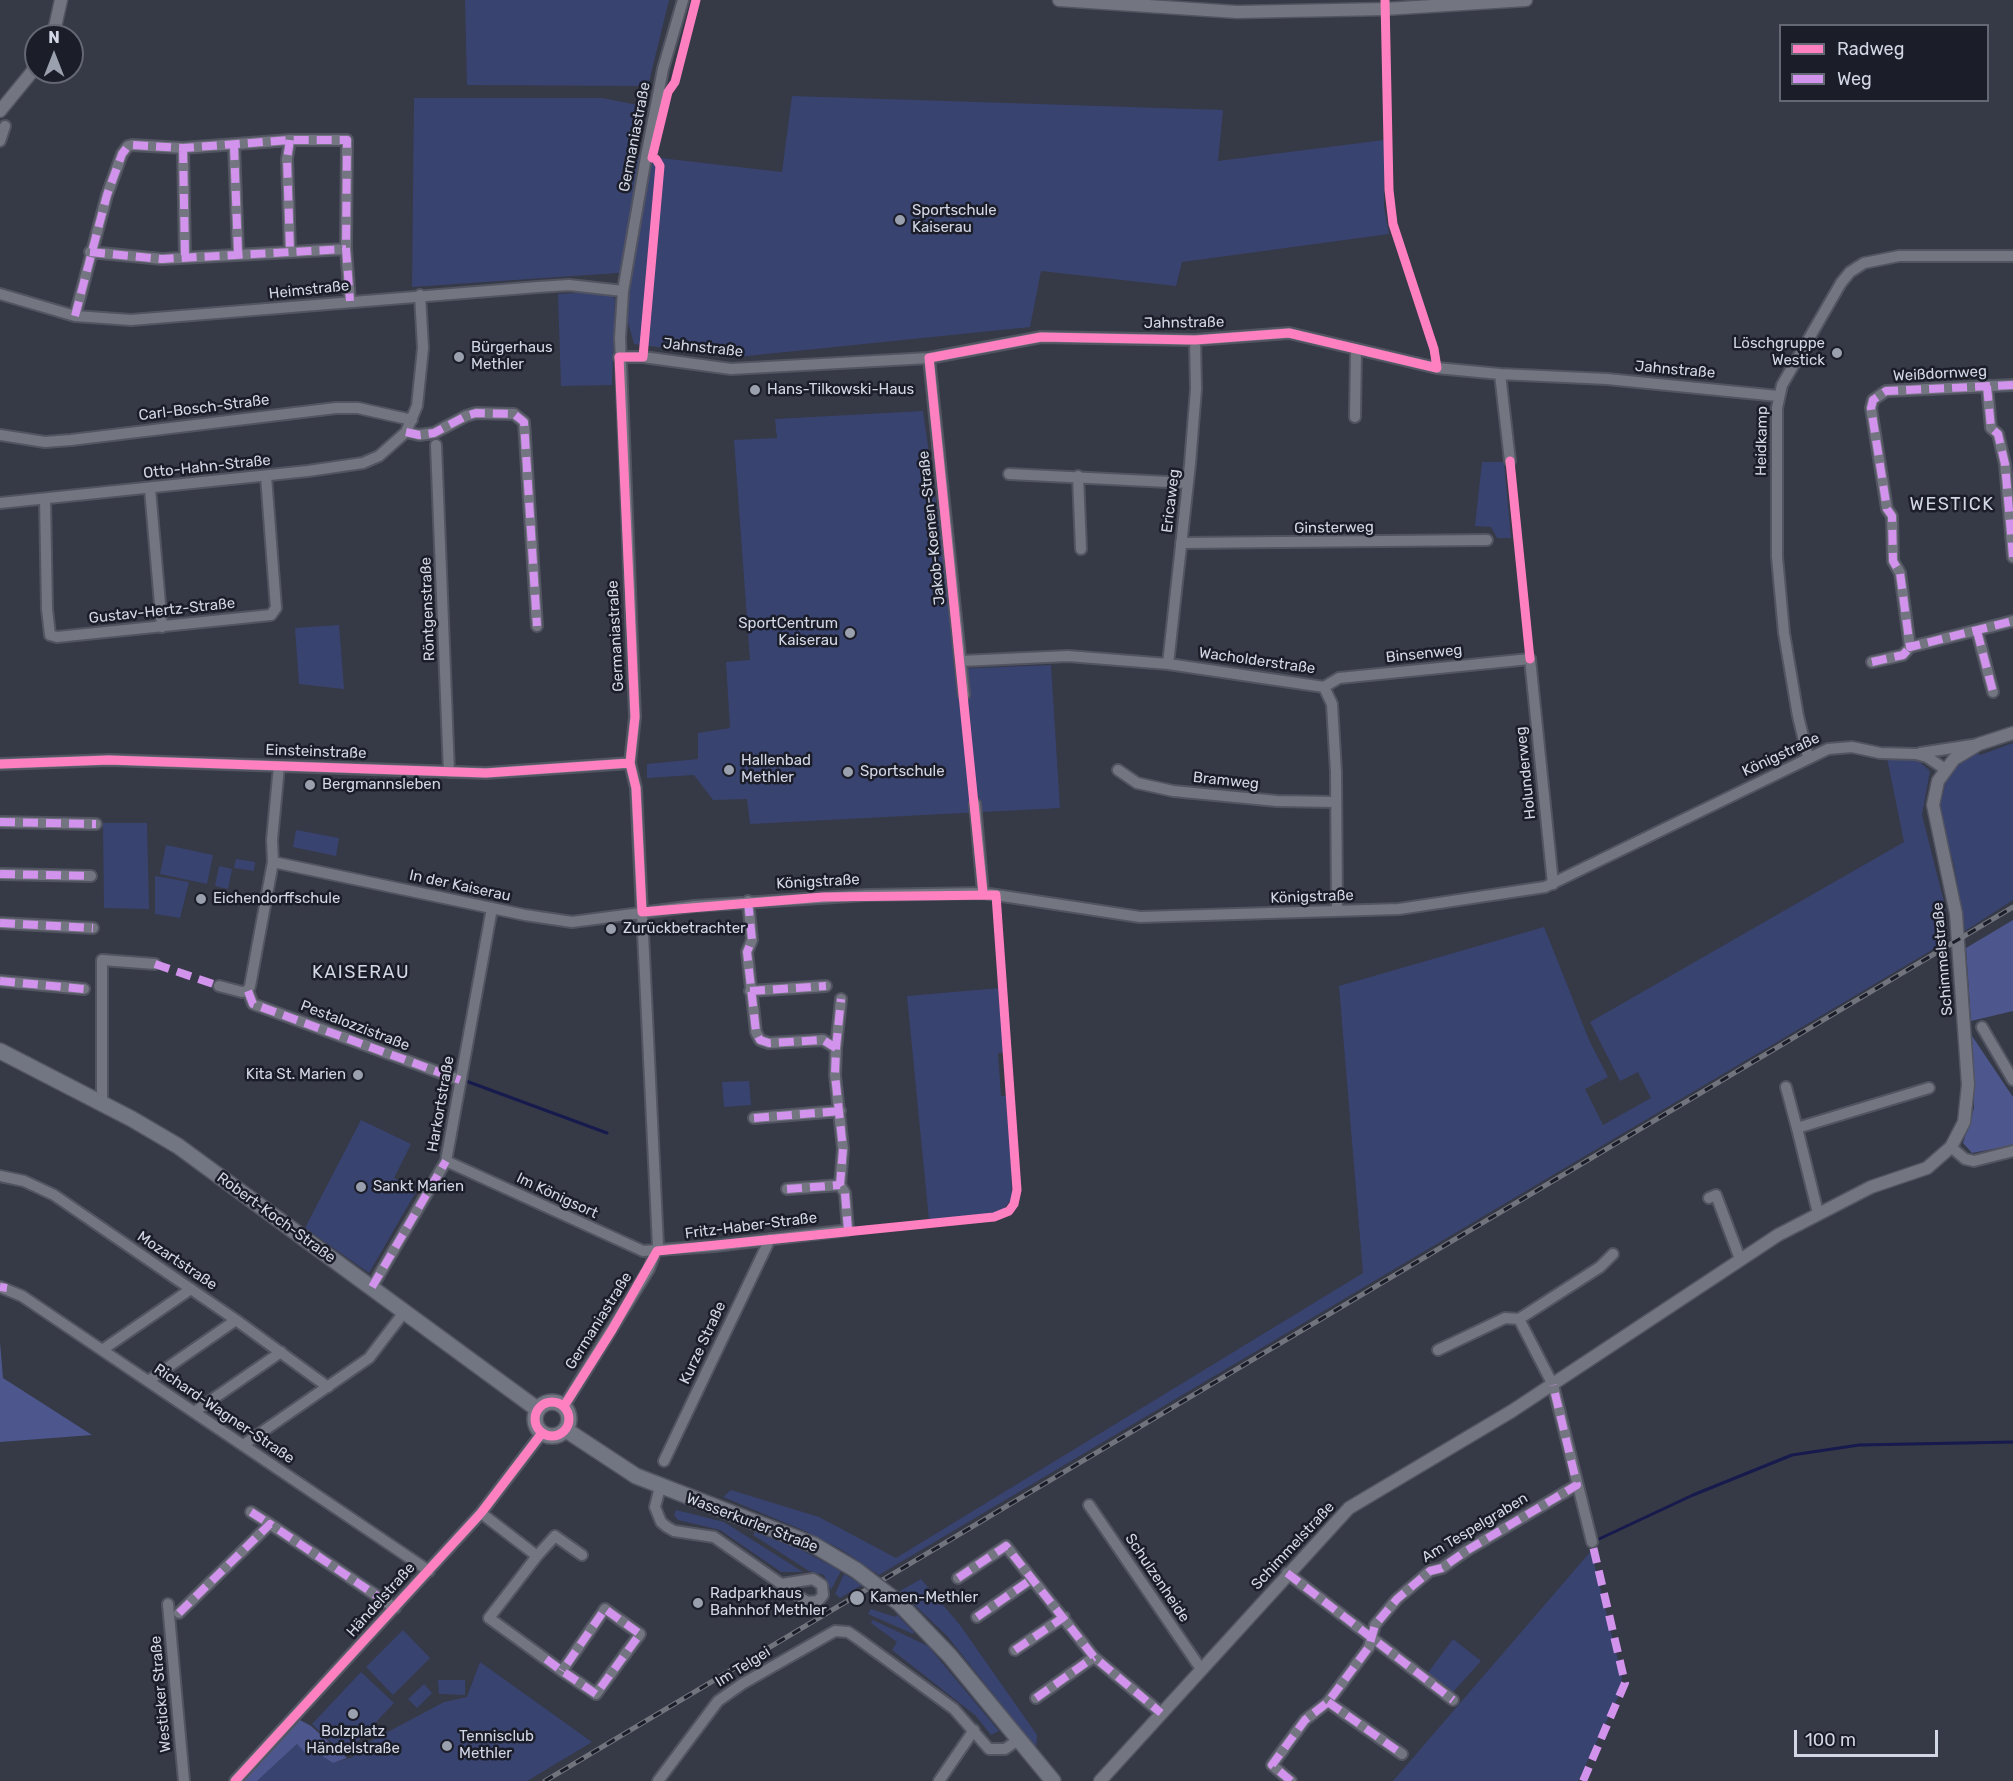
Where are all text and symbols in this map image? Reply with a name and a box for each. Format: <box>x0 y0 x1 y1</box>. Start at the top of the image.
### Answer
north arrow <box>24 24 84 84</box>
legend <box>1779 24 1989 102</box>
text: N <box>48 28 60 47</box>
text: Radweg <box>1837 38 1904 60</box>
text: Weg <box>1837 68 1872 90</box>
street label: Germaniastraße <box>616 81 654 193</box>
place label: Sportschule Kaiserau <box>912 202 997 237</box>
marker: Sportschule Kaiserau <box>893 213 907 227</box>
street label: Heimstraße <box>268 277 350 303</box>
street label: Jahnstraße <box>1144 313 1224 333</box>
street label: Jahnstraße <box>662 335 744 361</box>
place label: Löschgruppe Westick <box>1733 335 1825 370</box>
place label: Bürgerhaus Methler <box>471 339 553 374</box>
marker: Löschgruppe Westick <box>1830 346 1844 360</box>
marker: Bürgerhaus Methler <box>452 350 466 364</box>
street label: Jahnstraße <box>1634 358 1716 382</box>
street label: Weißdornweg <box>1893 363 1987 385</box>
place label: Hans-Tilkowski-Haus <box>767 381 914 399</box>
marker: Hans-Tilkowski-Haus <box>748 383 762 397</box>
street label: Carl-Bosch-Straße <box>138 391 270 425</box>
street label: Heidkamp <box>1752 406 1772 476</box>
street label: Jakob-Koenen-Straße <box>915 450 949 606</box>
street label: Otto-Hahn-Straße <box>142 451 272 483</box>
street label: Ericaweg <box>1158 468 1184 534</box>
district label: WESTICK <box>1909 494 1995 516</box>
street label: Ginsterweg <box>1294 518 1374 538</box>
street label: Röntgenstraße <box>417 557 439 661</box>
street label: Germaniastraße <box>604 580 628 692</box>
street label: Gustav-Hertz-Straße <box>88 594 236 628</box>
place label: SportCentrum Kaiserau <box>738 615 838 650</box>
marker: SportCentrum Kaiserau <box>843 626 857 640</box>
street label: Binsenweg <box>1385 641 1463 667</box>
street label: Wacholderstraße <box>1198 644 1316 678</box>
street label: Holunderweg <box>1512 726 1540 820</box>
street label: Königstraße <box>1739 729 1823 781</box>
street label: Einsteinstraße <box>265 741 367 763</box>
place label: Hallenbad Methler <box>741 752 811 787</box>
marker: Hallenbad Methler <box>722 763 736 777</box>
place label: Sportschule <box>860 763 945 781</box>
marker: Sportschule <box>841 765 855 779</box>
street label: Bramweg <box>1192 769 1260 793</box>
place label: Bergmannsleben <box>322 776 441 794</box>
marker: Bergmannsleben <box>303 778 317 792</box>
street label: In der Kaiserau <box>408 866 512 906</box>
street label: Königstraße <box>776 871 860 893</box>
street label: Königstraße <box>1270 887 1354 907</box>
place label: Eichendorffschule <box>213 890 340 908</box>
marker: Eichendorffschule <box>194 892 208 906</box>
street label: Schimmelstraße <box>1929 902 1957 1016</box>
place label: Zurückbetrachter <box>623 920 746 938</box>
marker: Zurückbetrachter <box>604 922 618 936</box>
district label: KAISERAU <box>312 962 410 984</box>
street label: Pestalozzistraße <box>298 997 412 1055</box>
street label: Harkortstraße <box>424 1055 458 1153</box>
place label: Kita St. Marien <box>246 1066 346 1084</box>
marker: Kita St. Marien <box>351 1068 365 1082</box>
street label: Robert-Koch-Straße <box>213 1169 339 1267</box>
street label: Im Königsort <box>513 1169 601 1223</box>
place label: Sankt Marien <box>373 1178 464 1196</box>
marker: Sankt Marien <box>354 1180 368 1194</box>
street label: Fritz-Haber-Straße <box>684 1209 818 1243</box>
street label: Mozartstraße <box>134 1228 220 1294</box>
street label: Germaniastraße <box>562 1269 636 1373</box>
street label: Kurze Straße <box>676 1299 730 1387</box>
street label: Richard-Wagner-Straße <box>150 1360 298 1468</box>
street label: Am Tespelgraben <box>1419 1489 1531 1567</box>
street label: Wasserkurler Straße <box>684 1490 820 1556</box>
street label: Schimmelstraße <box>1248 1498 1338 1594</box>
street label: Schulzenheide <box>1121 1530 1193 1626</box>
street label: Händelstraße <box>343 1559 419 1641</box>
place label: Radparkhaus Bahnhof Methler <box>710 1585 827 1620</box>
marker: Kamen-Methler <box>848 1589 866 1607</box>
place label: Kamen-Methler <box>870 1589 978 1607</box>
marker: Radparkhaus Bahnhof Methler <box>691 1596 705 1610</box>
street label: Westicker Straße <box>147 1635 175 1753</box>
street label: Im Telgei <box>712 1643 774 1691</box>
marker: Bolzplatz Händelstraße <box>346 1707 360 1721</box>
scale bar <box>1797 1718 1941 1756</box>
place label: Bolzplatz Händelstraße <box>306 1723 400 1758</box>
place label: Tennisclub Methler <box>459 1728 534 1763</box>
text: 100 m <box>1805 1729 1856 1751</box>
marker: Tennisclub Methler <box>440 1739 454 1753</box>

